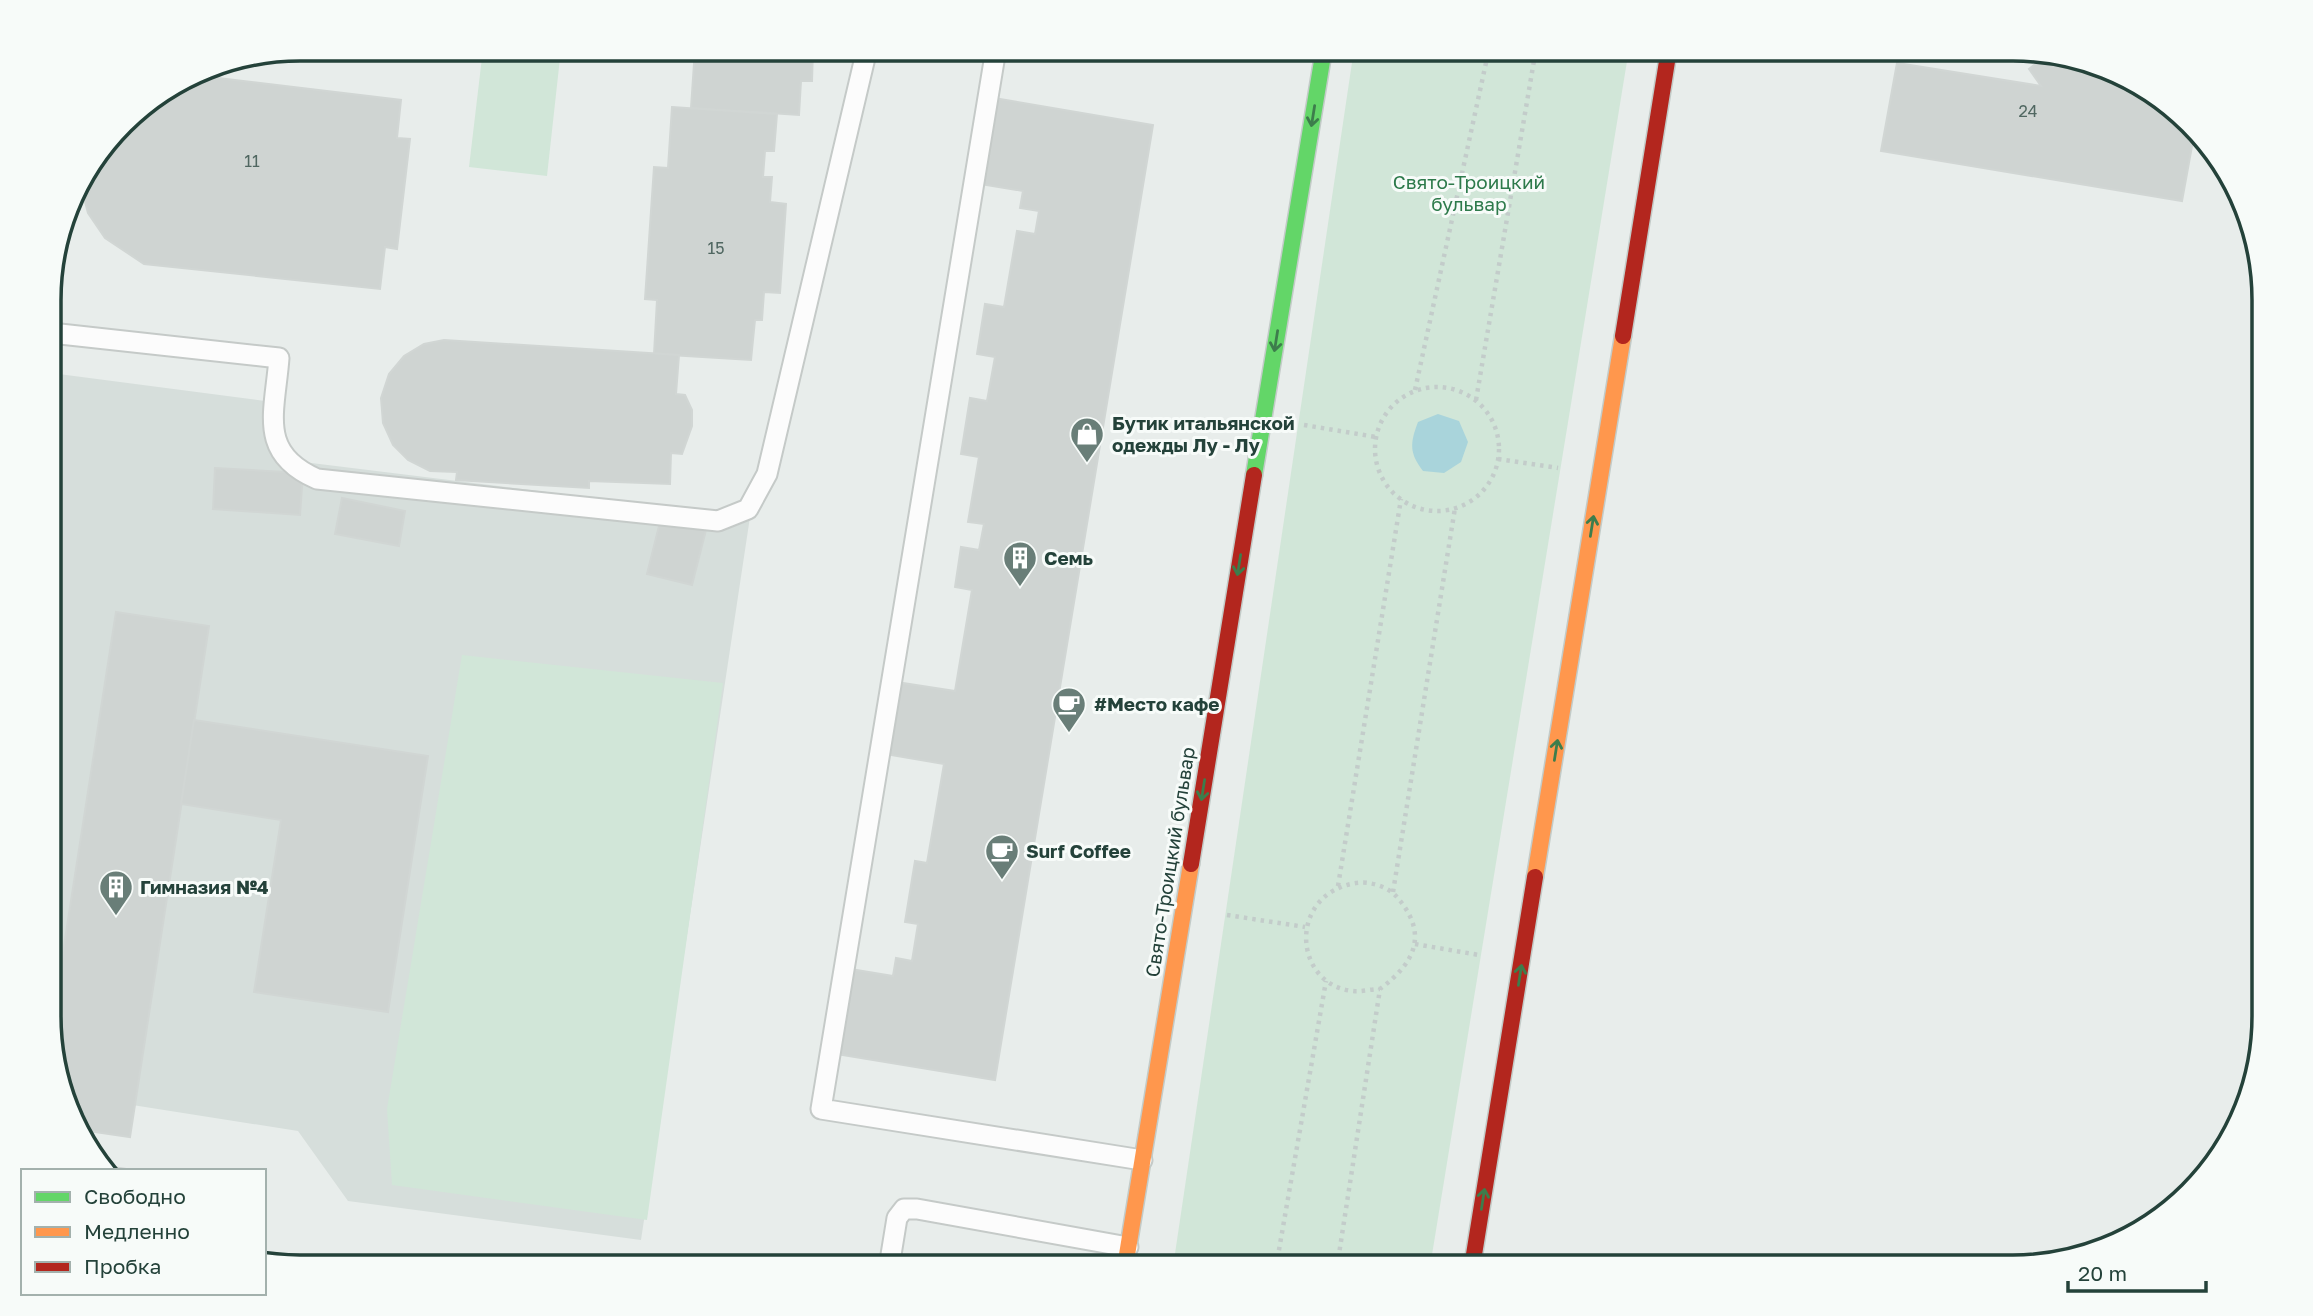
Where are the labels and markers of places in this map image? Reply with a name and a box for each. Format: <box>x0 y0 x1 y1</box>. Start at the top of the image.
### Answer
place label: Бутик итальянской одежды Лу - Лу <box>1112 411 1295 456</box>
shop icon: Бутик итальянской одежды Лу - Лу <box>1068 415 1106 464</box>
building icon: Семь <box>1001 539 1039 588</box>
place label: Семь <box>1044 546 1093 569</box>
cafe icon: #Место кафе <box>1050 685 1088 734</box>
place label: #Место кафе <box>1094 692 1220 715</box>
cafe icon: Surf Coffee <box>983 832 1021 881</box>
place label: Surf Coffee <box>1026 839 1131 862</box>
building icon: Гимназия №4 <box>97 868 135 917</box>
place label: Гимназия №4 <box>140 875 269 898</box>

